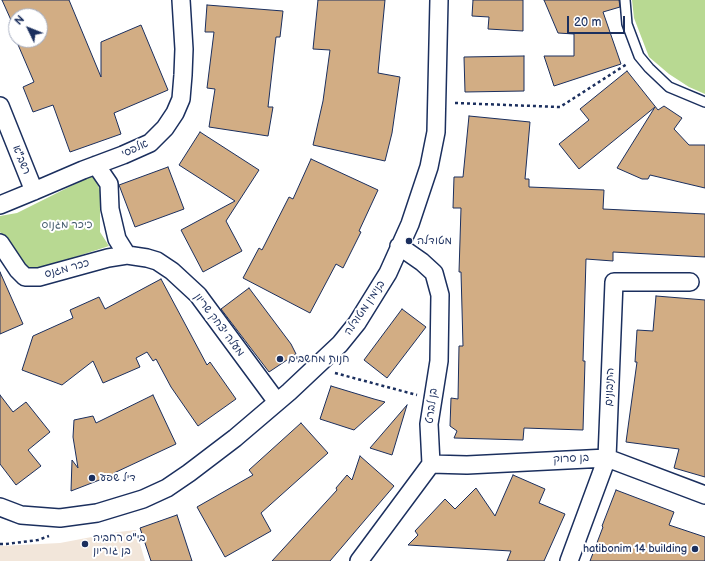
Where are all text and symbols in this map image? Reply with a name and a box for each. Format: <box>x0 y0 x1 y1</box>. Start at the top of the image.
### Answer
north arrow <box>8 8 48 48</box>
scale bar <box>569 8 627 34</box>
text: N <box>12 13 27 28</box>
text: 20 m <box>574 15 601 30</box>
street label: אלפסי <box>120 137 150 161</box>
street label: רשב"א <box>9 143 33 177</box>
park label: כיכר מגנוס <box>42 218 92 232</box>
place label: מטודלה <box>417 234 452 248</box>
marker: מטודלה <box>404 236 414 246</box>
street label: ככר מגנס <box>43 257 91 281</box>
street label: בנימין מטודלה <box>342 278 388 338</box>
street label: מעלה יצחק שריון <box>191 291 247 359</box>
place label: חנות מחשבים <box>288 352 349 366</box>
marker: חנות מחשבים <box>275 354 285 364</box>
street label: התיבונים <box>603 367 617 407</box>
street label: בן לברט <box>423 387 441 425</box>
street label: בן סרוק <box>553 451 589 467</box>
place label: דיל שפע <box>100 471 136 485</box>
marker: דיל שפע <box>87 473 97 483</box>
place label: בי"ס רחביה בן גוריון <box>93 531 145 557</box>
marker: בי"ס רחביה בן גוריון <box>80 539 90 549</box>
place label: hatibonim 14 building <box>583 542 687 556</box>
marker: hatibonim 14 building <box>690 544 700 554</box>

